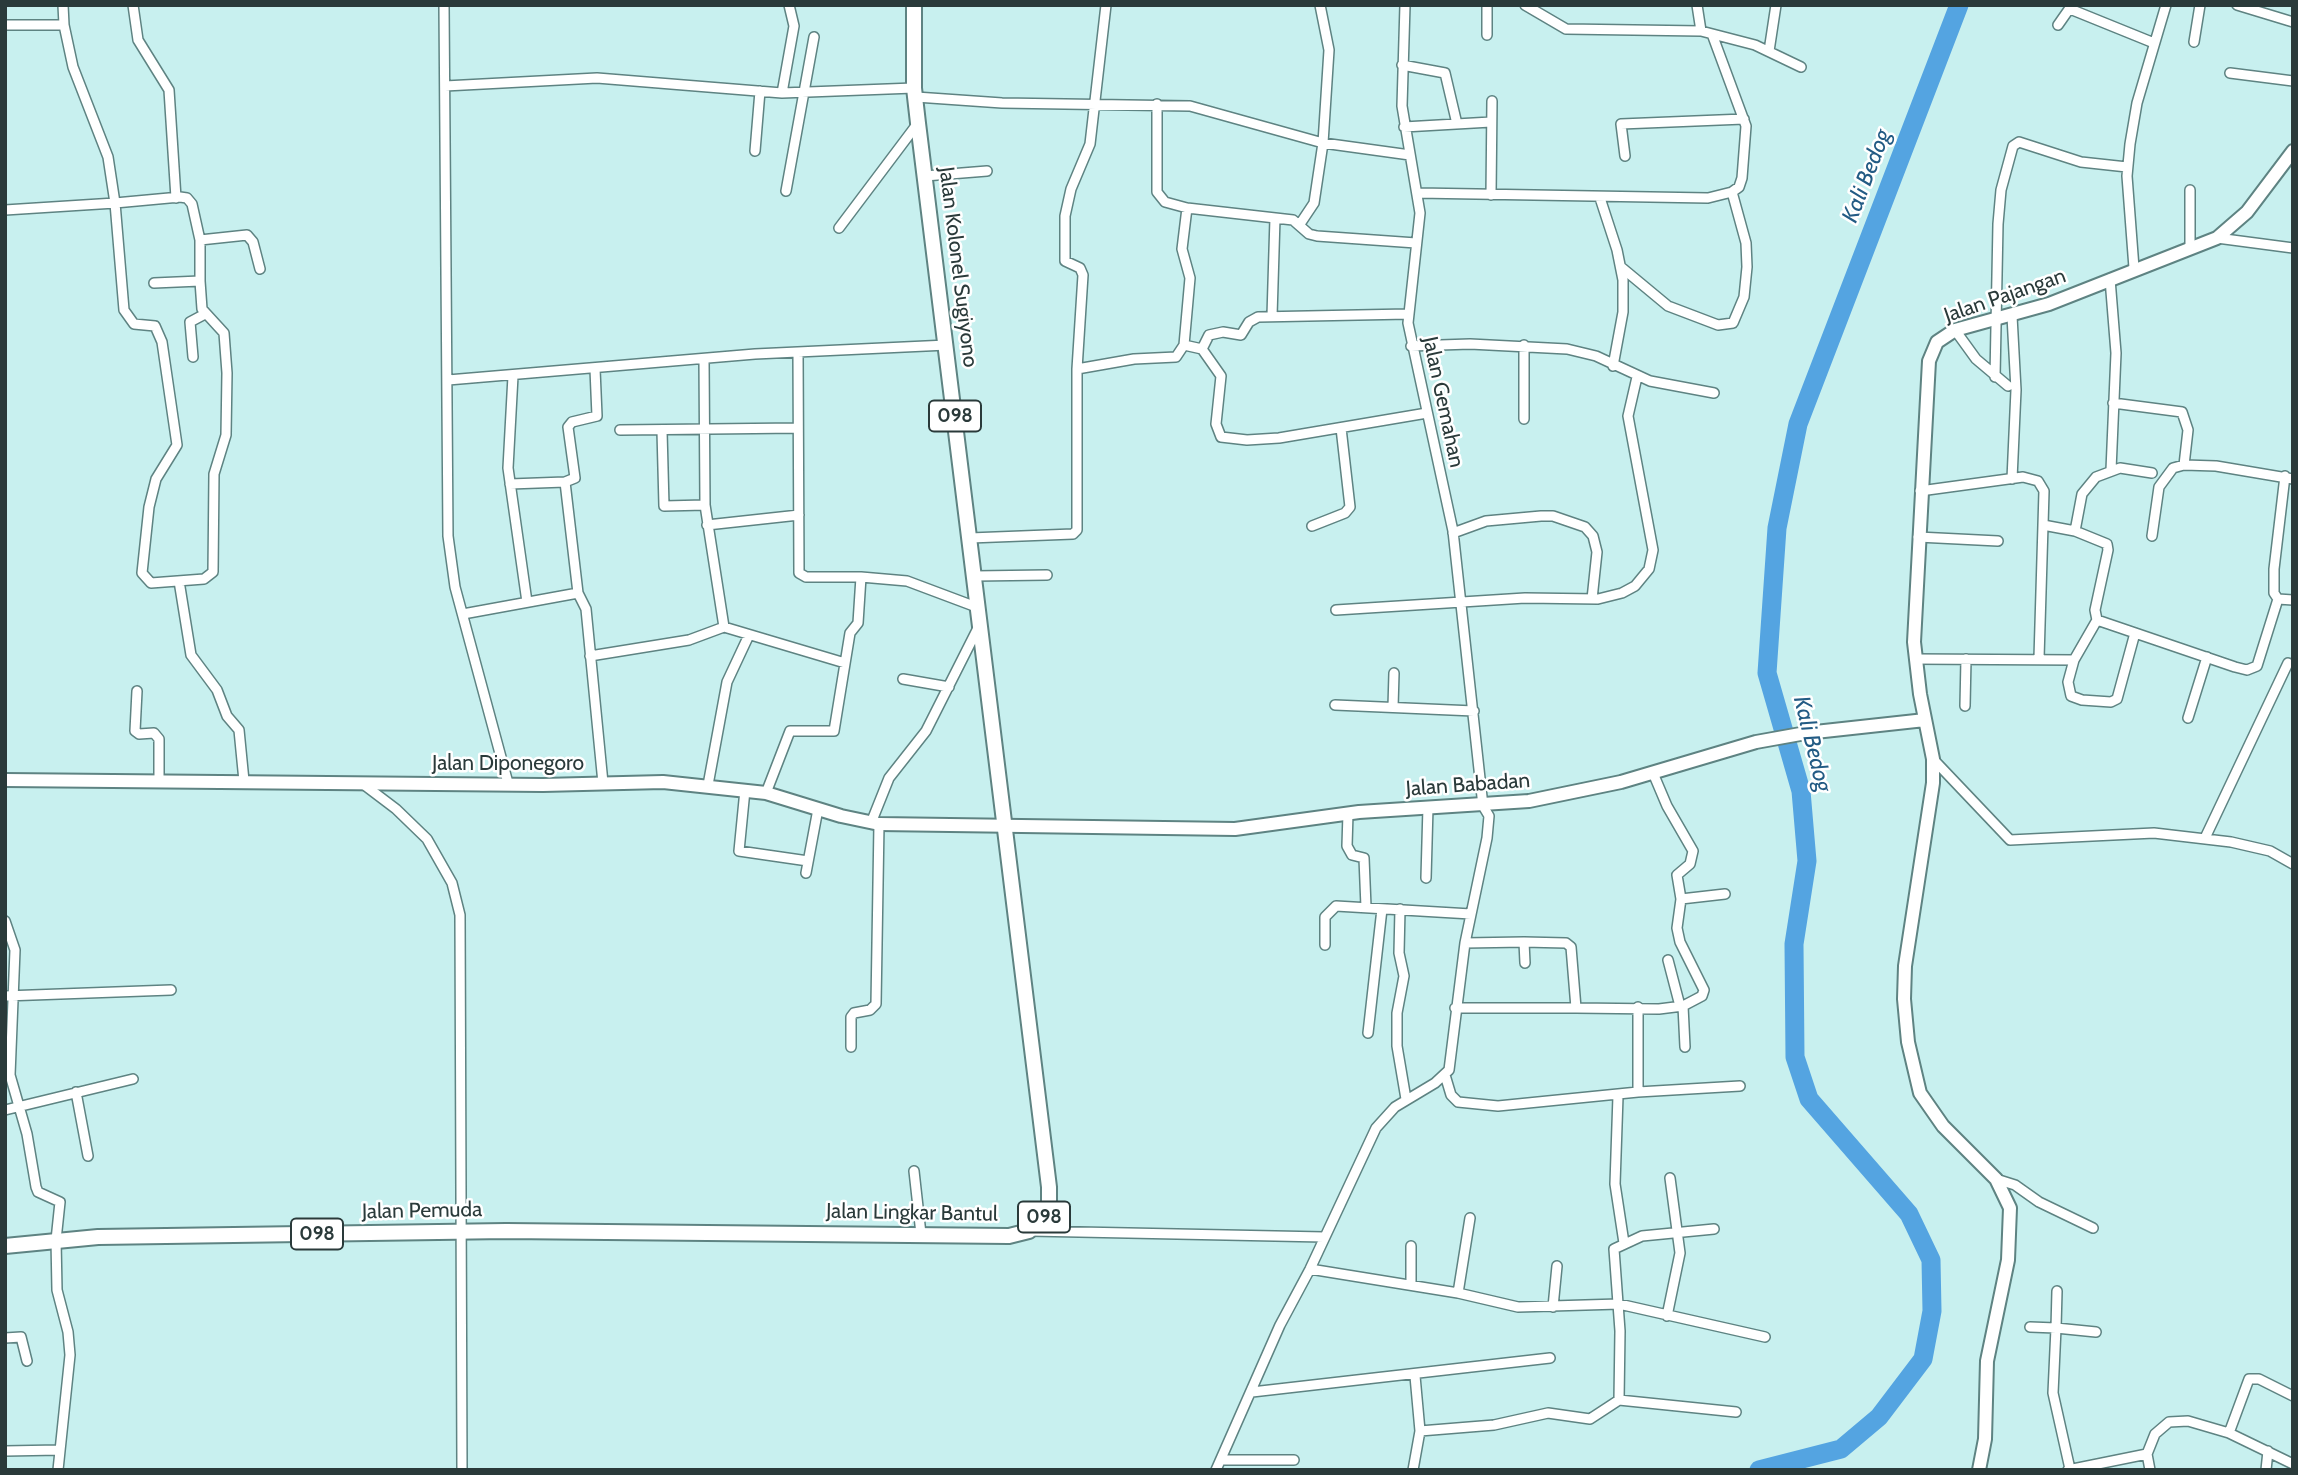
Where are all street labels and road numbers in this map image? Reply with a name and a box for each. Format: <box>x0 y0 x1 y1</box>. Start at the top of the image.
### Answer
street label: Jalan Kolonel Sugiyono <box>933 165 983 369</box>
street label: Jalan Pajangan <box>1941 263 2069 329</box>
street label: Jalan Gemahan <box>1417 334 1469 470</box>
road number: 098 <box>929 400 981 432</box>
street label: Jalan Diponegoro <box>432 751 584 777</box>
street label: Jalan Babadan <box>1405 768 1531 802</box>
street label: Jalan Pemuda <box>362 1197 482 1225</box>
street label: Jalan Lingkar Bantul <box>826 1199 998 1227</box>
road number: 098 <box>1018 1202 1070 1232</box>
road number: 098 <box>291 1218 343 1250</box>

